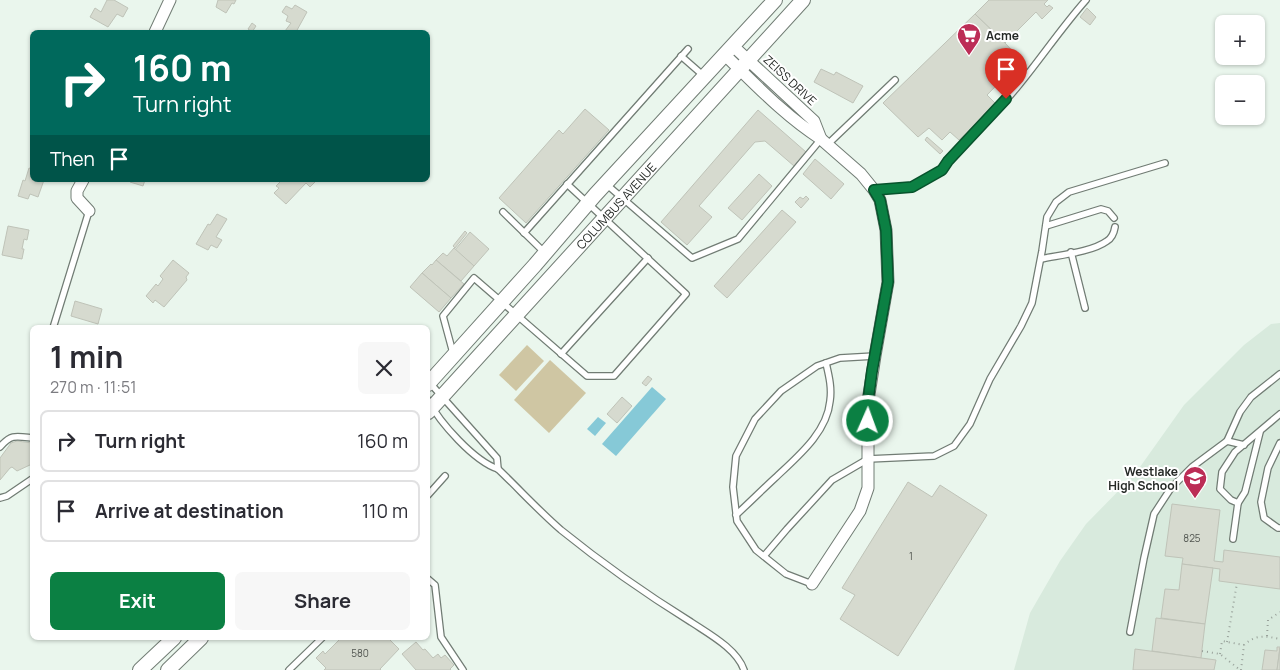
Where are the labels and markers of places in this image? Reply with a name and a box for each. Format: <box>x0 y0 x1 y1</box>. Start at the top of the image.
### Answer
supermarket icon: Acme <box>956 22 982 56</box>
place label: Acme <box>986 27 1019 44</box>
pin <box>985 48 1027 99</box>
place label: Westlake High School <box>1108 463 1178 494</box>
school or university icon: Westlake High School <box>1182 465 1208 499</box>

